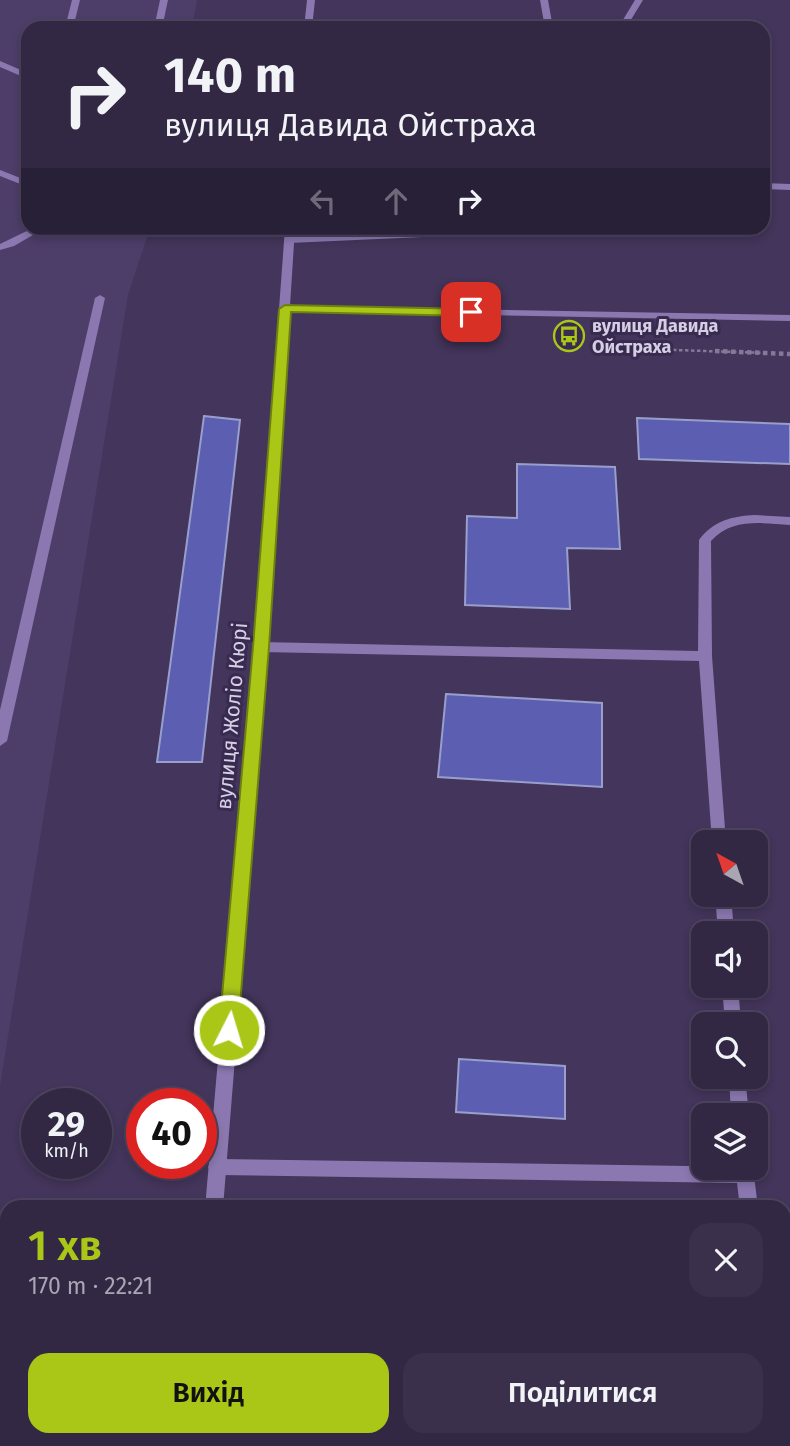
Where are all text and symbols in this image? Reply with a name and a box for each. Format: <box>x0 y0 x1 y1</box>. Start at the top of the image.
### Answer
text: 140 m <box>164 46 296 105</box>
icon: right <box>49 49 140 140</box>
text: вулиця Давида Ойстраха <box>164 106 537 144</box>
icon: left <box>304 182 342 220</box>
icon: ahead <box>377 182 415 220</box>
icon: right <box>450 182 488 220</box>
pin <box>441 282 501 342</box>
icon: arrive <box>452 293 490 331</box>
place label: вулиця Давида Ойстраха <box>592 315 718 358</box>
bus stop icon: вулиця Давида Ойстраха <box>552 319 586 353</box>
street label: вулиця Жоліо Кюрі <box>211 621 253 811</box>
north arrow <box>691 830 768 906</box>
map controls <box>691 830 768 1180</box>
button: sound <box>691 921 768 998</box>
position arrow <box>192 993 266 1067</box>
button: search <box>691 1012 768 1089</box>
speed limit sign: 40 <box>126 1088 217 1179</box>
text: 29 <box>48 1103 85 1145</box>
button: layers <box>691 1103 768 1180</box>
text: km/h <box>44 1140 89 1162</box>
text: 1 хв <box>28 1221 102 1271</box>
button: close <box>689 1223 763 1297</box>
text: 170 m · 22:21 <box>28 1272 153 1300</box>
button: Вихід <box>28 1353 389 1433</box>
button: Поділитися <box>403 1353 763 1433</box>

